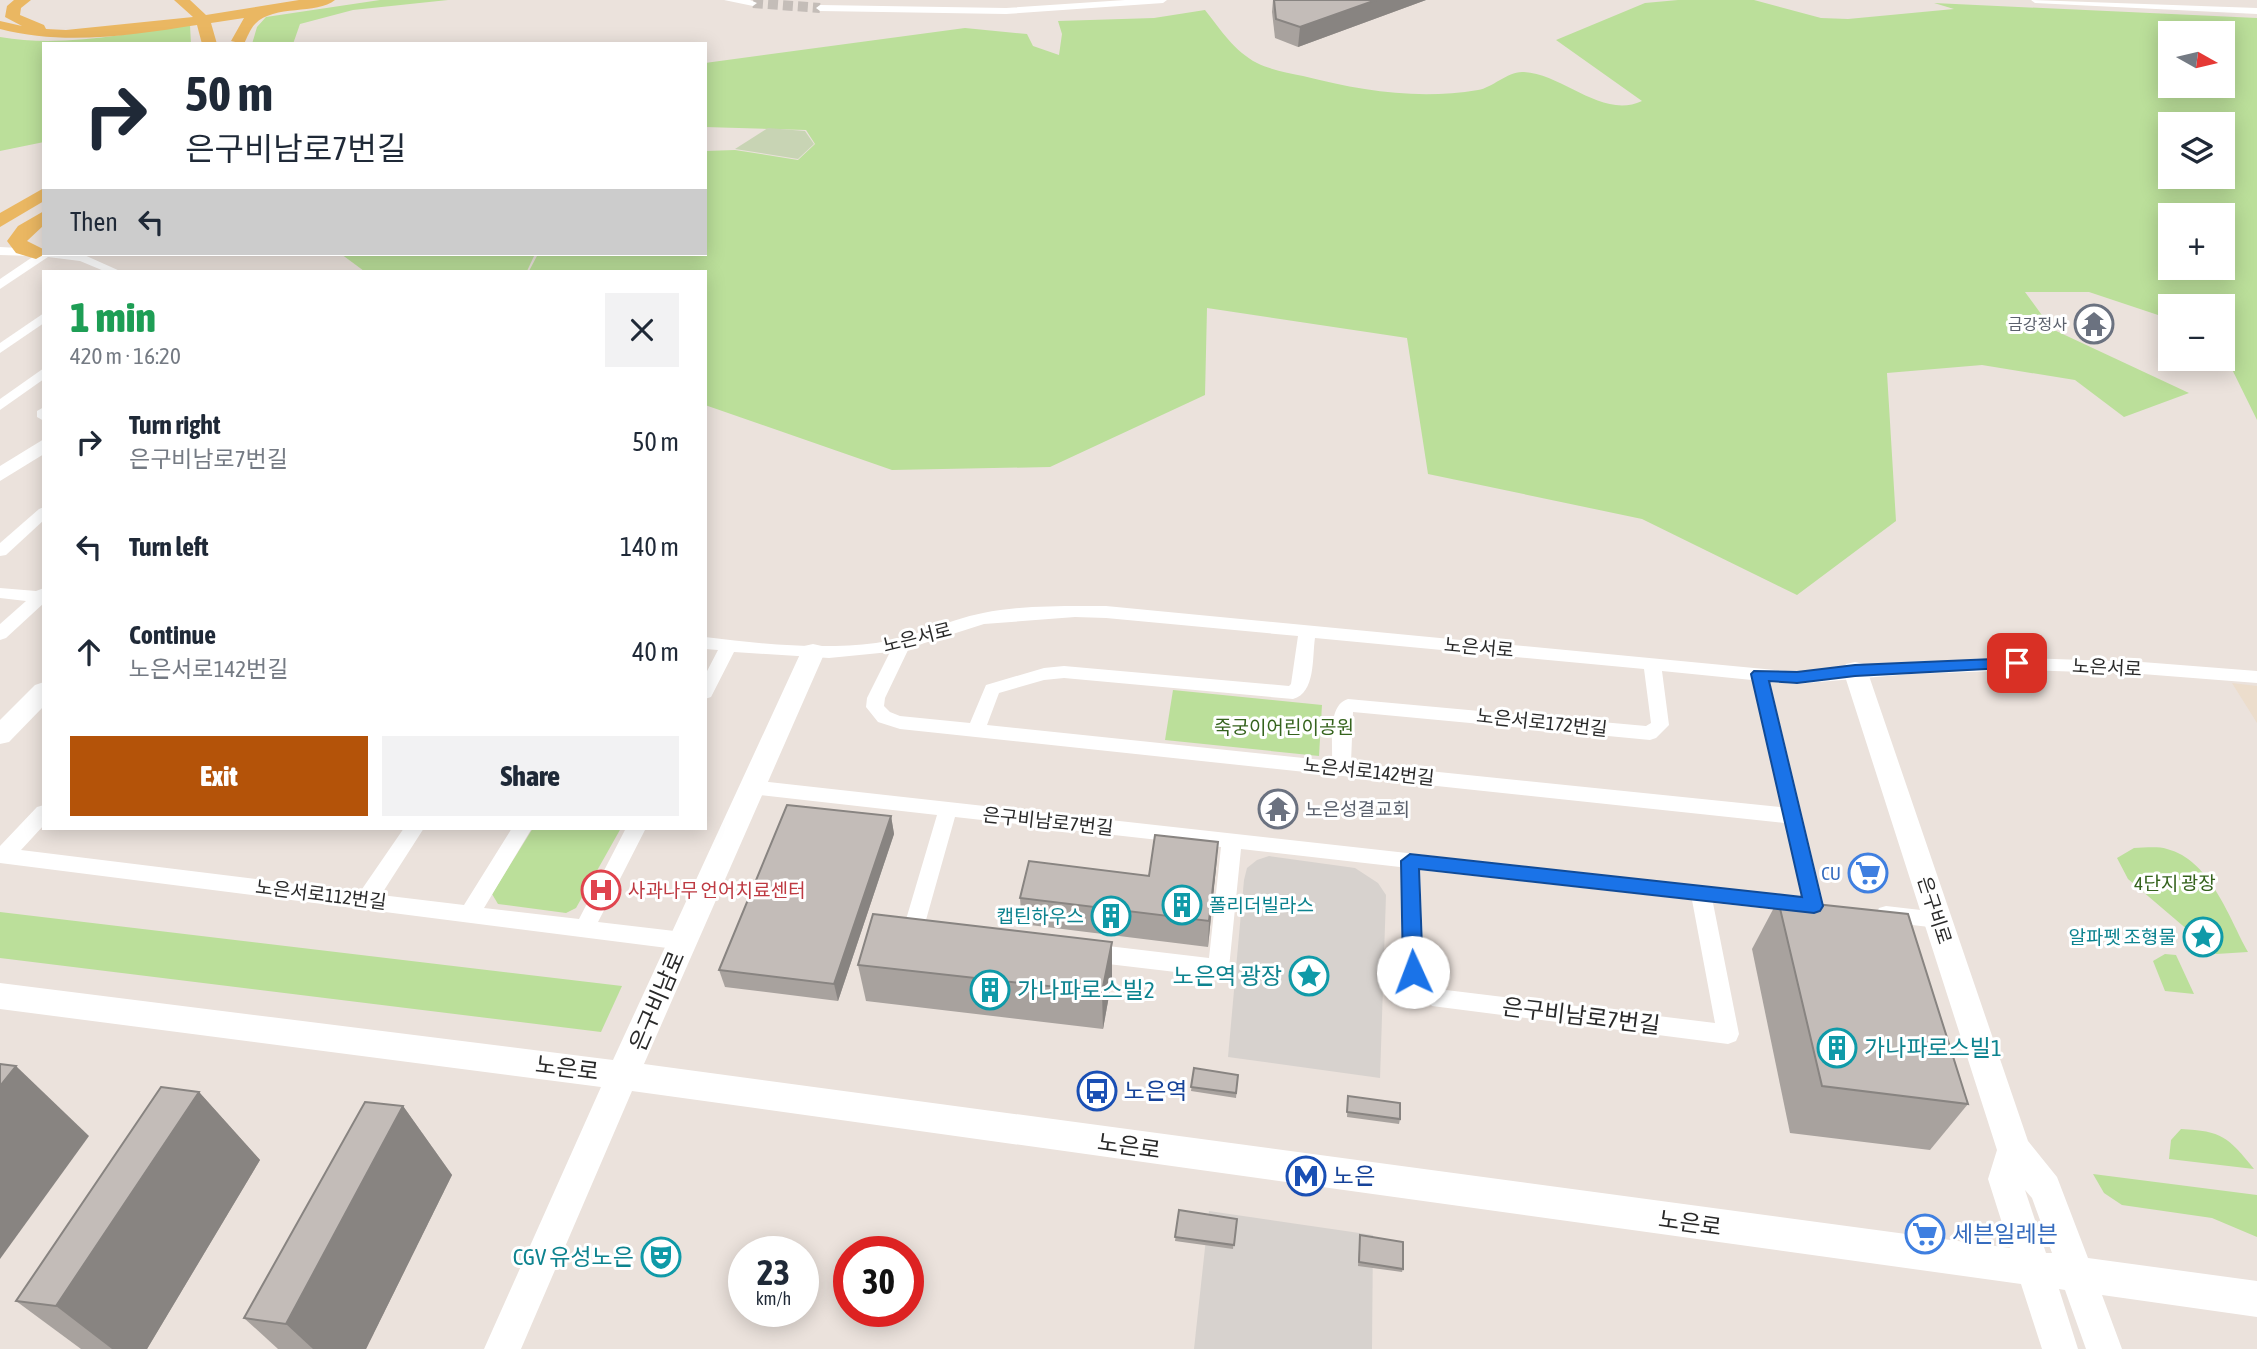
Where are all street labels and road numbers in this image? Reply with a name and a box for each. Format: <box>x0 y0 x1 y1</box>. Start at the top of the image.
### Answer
street label: 노은서로 <box>880 618 954 656</box>
street label: 노은서로 <box>1443 633 1515 661</box>
street label: 노은서로 <box>2072 654 2142 680</box>
street label: 노은서로172번길 <box>1475 704 1609 740</box>
street label: 노은서로142번길 <box>1302 753 1436 789</box>
street label: 은구비남로7번길 <box>982 803 1114 839</box>
street label: 은구비로 <box>1914 873 1956 947</box>
street label: 노은서로112번길 <box>254 875 388 913</box>
street label: 은구비남로 <box>624 947 690 1055</box>
street label: 은구비남로7번길 <box>1501 993 1661 1039</box>
street label: 노은로 <box>534 1051 600 1085</box>
street label: 노은로 <box>1096 1129 1162 1163</box>
street label: 노은로 <box>1657 1206 1723 1240</box>

